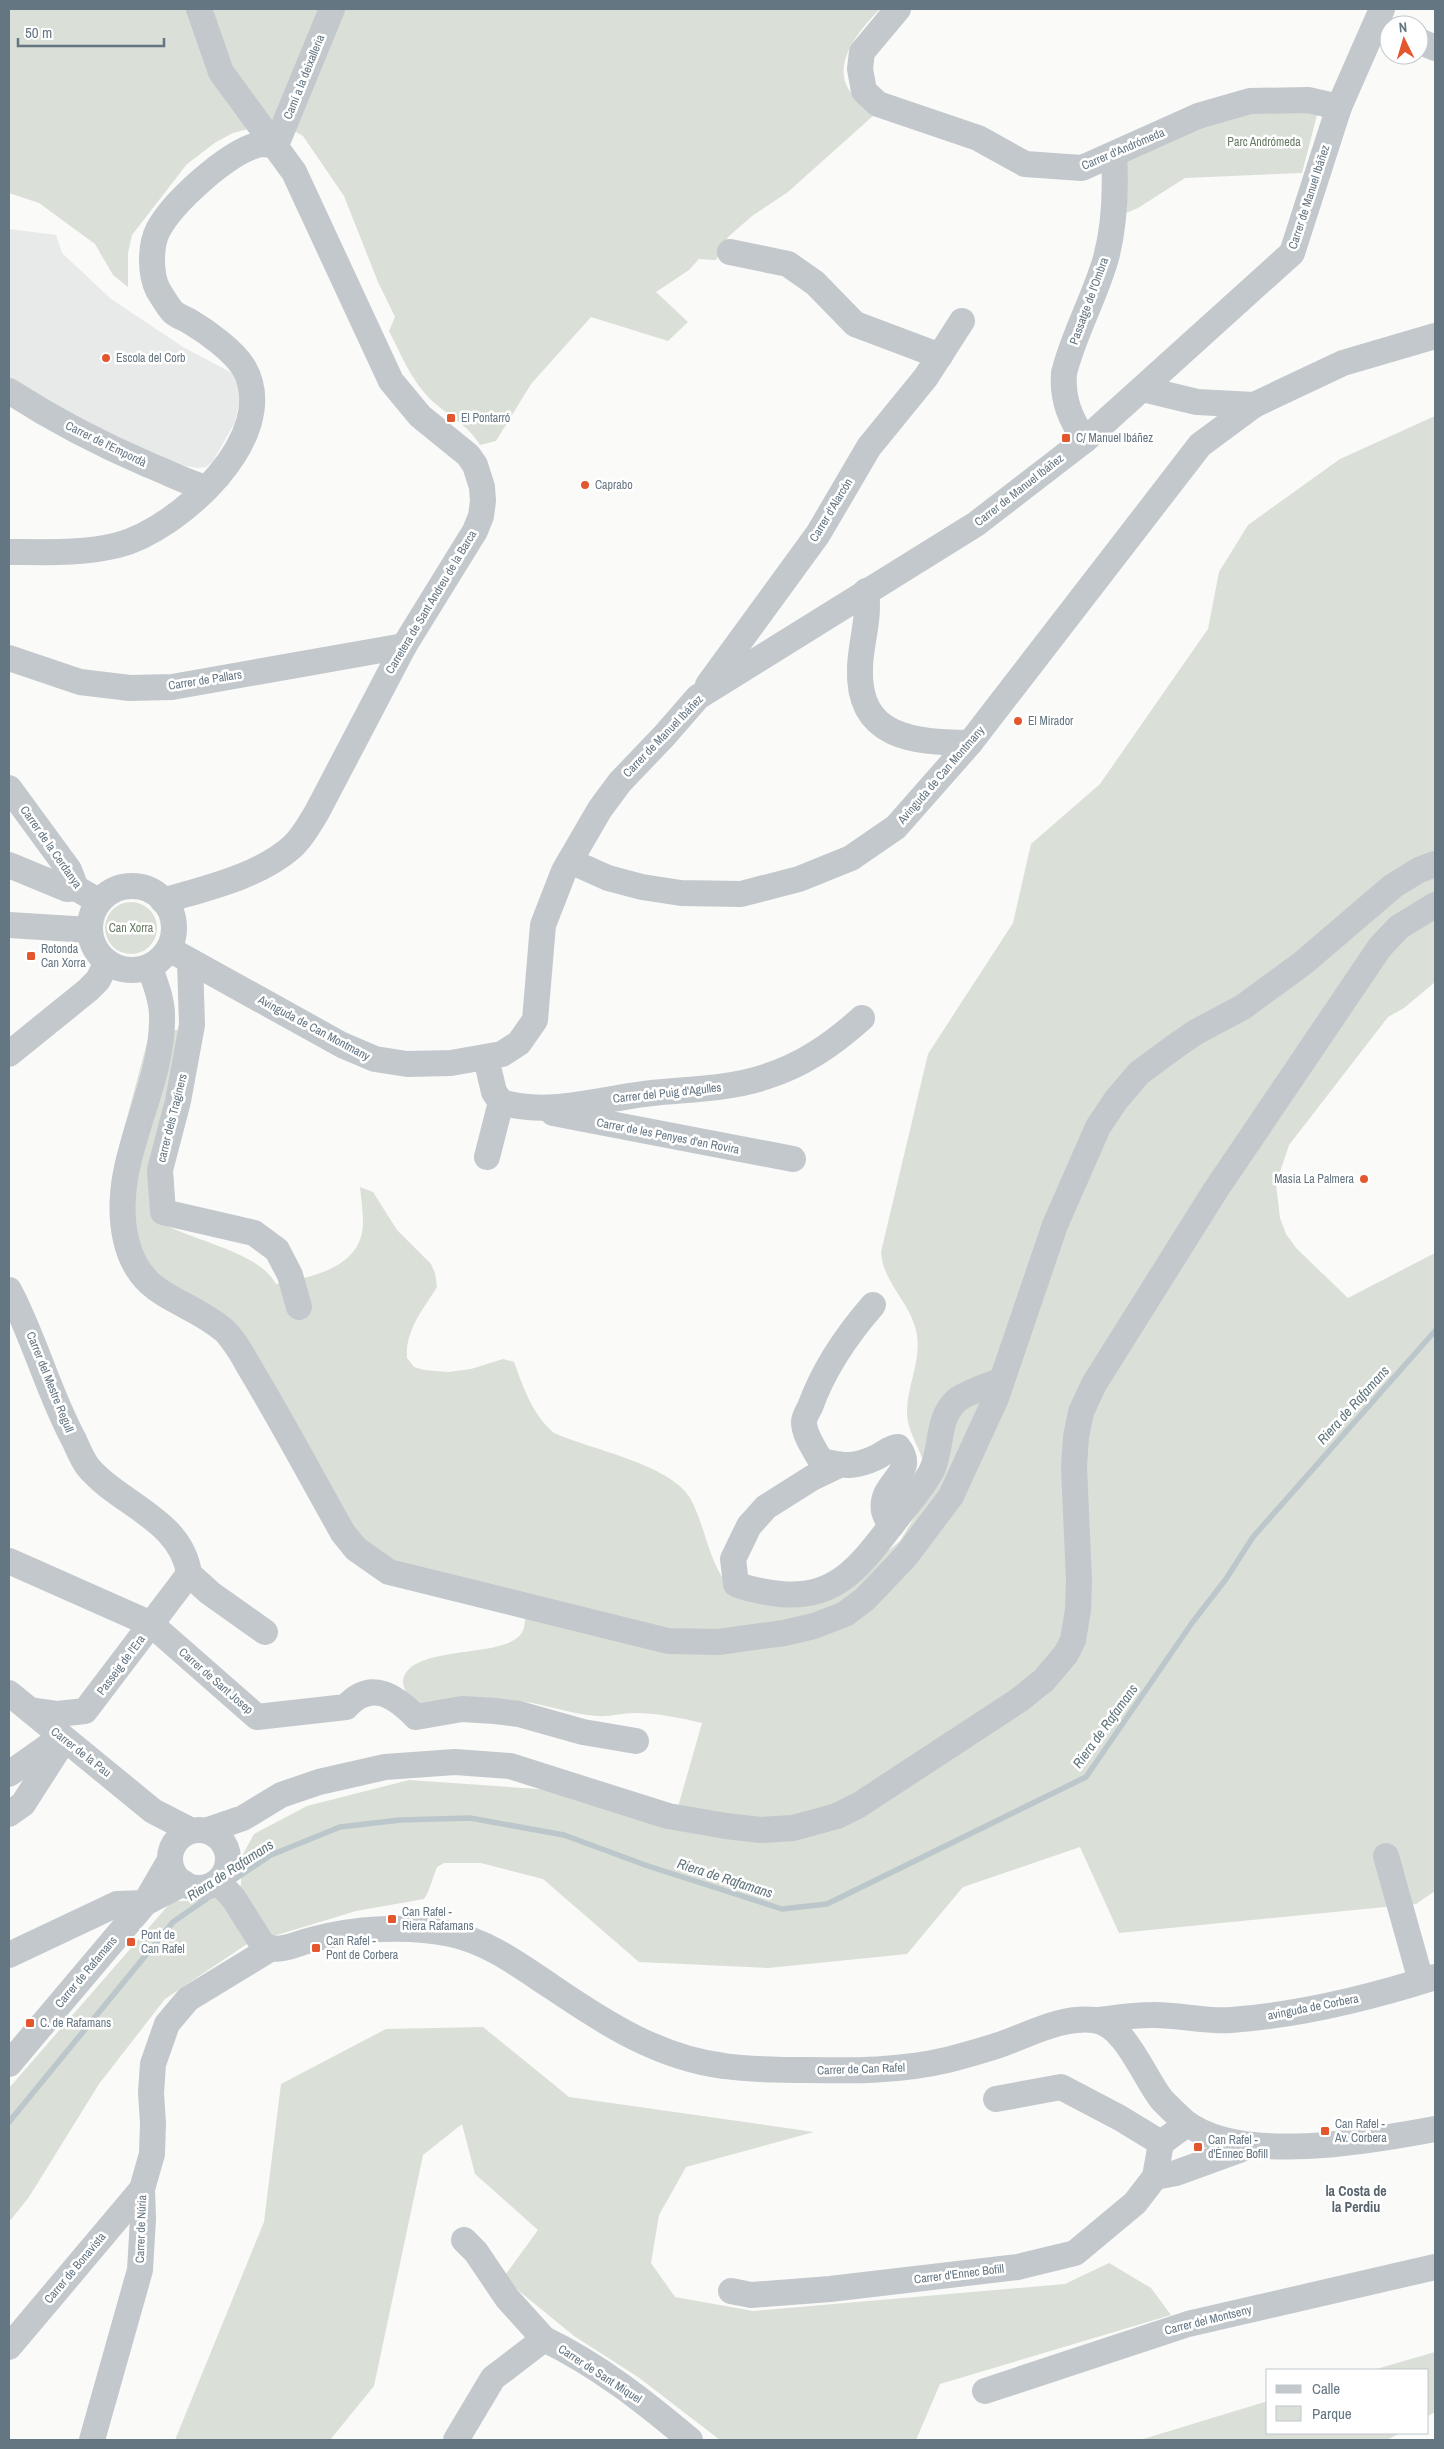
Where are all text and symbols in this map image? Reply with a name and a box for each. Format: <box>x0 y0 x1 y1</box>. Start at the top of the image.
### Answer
scale bar <box>18 15 164 47</box>
north arrow <box>1379 15 1429 65</box>
text: N <box>1398 18 1408 36</box>
text: 50 m <box>25 22 52 43</box>
street label: Camí a la deixalleria <box>280 32 329 122</box>
street label: Carrer d'Andrómeda <box>1079 124 1167 174</box>
park label: Parc Andrómeda <box>1227 134 1301 150</box>
street label: Carrer de Manuel Ibáñez <box>1285 143 1333 251</box>
street label: Passatge de l'Ombra <box>1066 255 1112 347</box>
place label: Escola del Corb <box>116 350 185 366</box>
marker: Escola del Corb <box>100 352 112 364</box>
place label: El Pontarró <box>461 410 510 426</box>
marker: El Pontarró <box>445 412 457 424</box>
street label: Carrer de l'Empordà <box>63 417 150 471</box>
place label: C/ Manuel Ibáñez <box>1076 430 1153 446</box>
marker: C/ Manuel Ibáñez <box>1060 432 1072 444</box>
street label: Carrer de Manuel Ibáñez <box>971 450 1067 530</box>
street label: Carrer d'Alarcón <box>806 475 856 545</box>
place label: Caprabo <box>595 477 633 493</box>
marker: Caprabo <box>579 479 591 491</box>
street label: Carretera de Sant Andreu de la Barca <box>382 527 481 677</box>
street label: Carrer de Pallars <box>167 666 243 694</box>
street label: Carrer de Manuel Ibáñez <box>619 691 707 781</box>
place label: El Mirador <box>1028 713 1074 729</box>
marker: El Mirador <box>1012 715 1024 727</box>
street label: Avinguda de Can Montmany <box>893 723 988 828</box>
street label: Carrer de la Cerdanya <box>17 803 86 892</box>
park label: Can Xorra <box>109 920 154 936</box>
place label: Rotonda Can Xorra <box>41 941 86 971</box>
marker: Rotonda Can Xorra <box>25 950 37 962</box>
street label: Avinguda de Can Montmany <box>254 991 373 1064</box>
street label: carrer dels Traginers <box>153 1072 191 1164</box>
street label: Carrer del Puig d'Agulles <box>612 1079 722 1107</box>
street label: Carrer de les Penyes d'en Rovira <box>595 1114 741 1158</box>
place label: Masia La Palmera <box>1274 1171 1355 1187</box>
marker: Masia La Palmera <box>1358 1173 1370 1185</box>
street label: Carrer del Mestre Regull <box>23 1329 77 1435</box>
water label: Riera de Rafamans <box>1313 1362 1393 1448</box>
street label: Passeig de l'Era <box>93 1631 149 1698</box>
street label: Carrer de Sant Josep <box>175 1644 257 1718</box>
water label: Riera de Rafamans <box>1068 1680 1142 1772</box>
street label: Carrer de la Pau <box>48 1723 114 1781</box>
water label: Riera de Rafamans <box>183 1835 277 1905</box>
water label: Riera de Rafamans <box>675 1854 775 1902</box>
place label: Can Rafel - Riera Rafamans <box>402 1904 474 1934</box>
marker: Can Rafel - Riera Rafamans <box>386 1913 398 1925</box>
place label: Pont de Can Rafel <box>141 1927 185 1957</box>
street label: Carrer de Rafamans <box>51 1933 121 2011</box>
place label: Can Rafel - Pont de Corbera <box>326 1933 399 1963</box>
marker: Pont de Can Rafel <box>125 1936 137 1948</box>
marker: Can Rafel - Pont de Corbera <box>310 1942 322 1954</box>
street label: avinguda de Corbera <box>1266 1990 1360 2024</box>
place label: C. de Rafamans <box>40 2015 111 2031</box>
marker: C. de Rafamans <box>24 2017 36 2029</box>
street label: Carrer de Can Rafel <box>817 2059 905 2079</box>
place label: Can Rafel - Av. Corbera <box>1334 2116 1387 2146</box>
marker: Can Rafel - Av. Corbera <box>1319 2125 1331 2137</box>
place label: Can Rafel - d'Ènnec Bofill <box>1208 2132 1268 2162</box>
marker: Can Rafel - d'Ènnec Bofill <box>1192 2141 1204 2153</box>
district label: la Costa de la Perdiu <box>1325 2182 1387 2216</box>
street label: Carrer de Núria <box>132 2194 150 2263</box>
street label: Carrer de Bonavista <box>41 2229 110 2307</box>
street label: Carrer d'Ennec Bofill <box>913 2261 1005 2287</box>
street label: Carrer del Montseny <box>1163 2301 1253 2339</box>
street label: Carrer de Sant Miquel <box>555 2341 645 2407</box>
legend <box>1266 2369 1429 2434</box>
text: Calle <box>1312 2378 1340 2399</box>
text: Parque <box>1312 2403 1352 2424</box>

